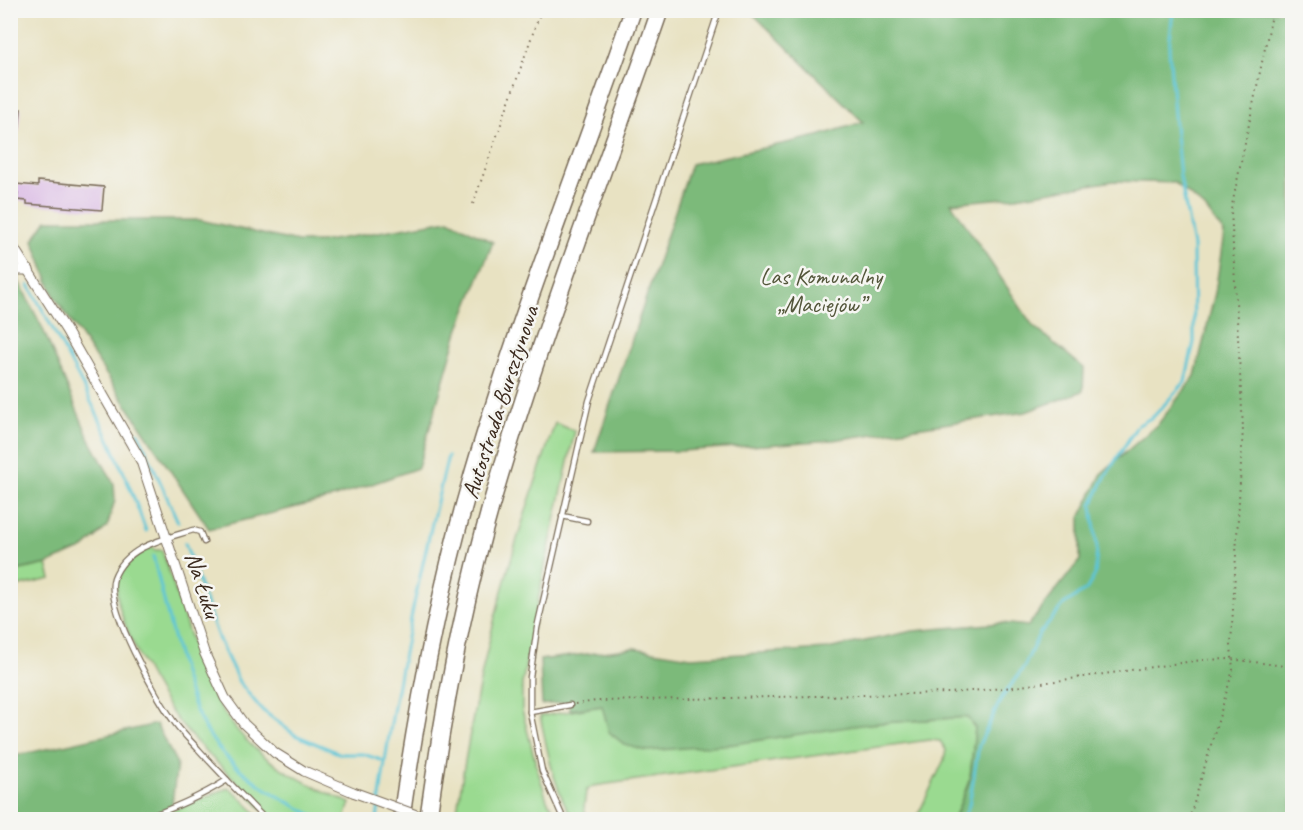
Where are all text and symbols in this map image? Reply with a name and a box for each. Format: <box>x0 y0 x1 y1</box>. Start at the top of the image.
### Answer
park label: Las Komunalny „Maciejów” <box>760 261 884 319</box>
street label: Autostrada Bursztynowa <box>455 301 546 502</box>
street label: Na Łuku <box>178 548 228 624</box>

